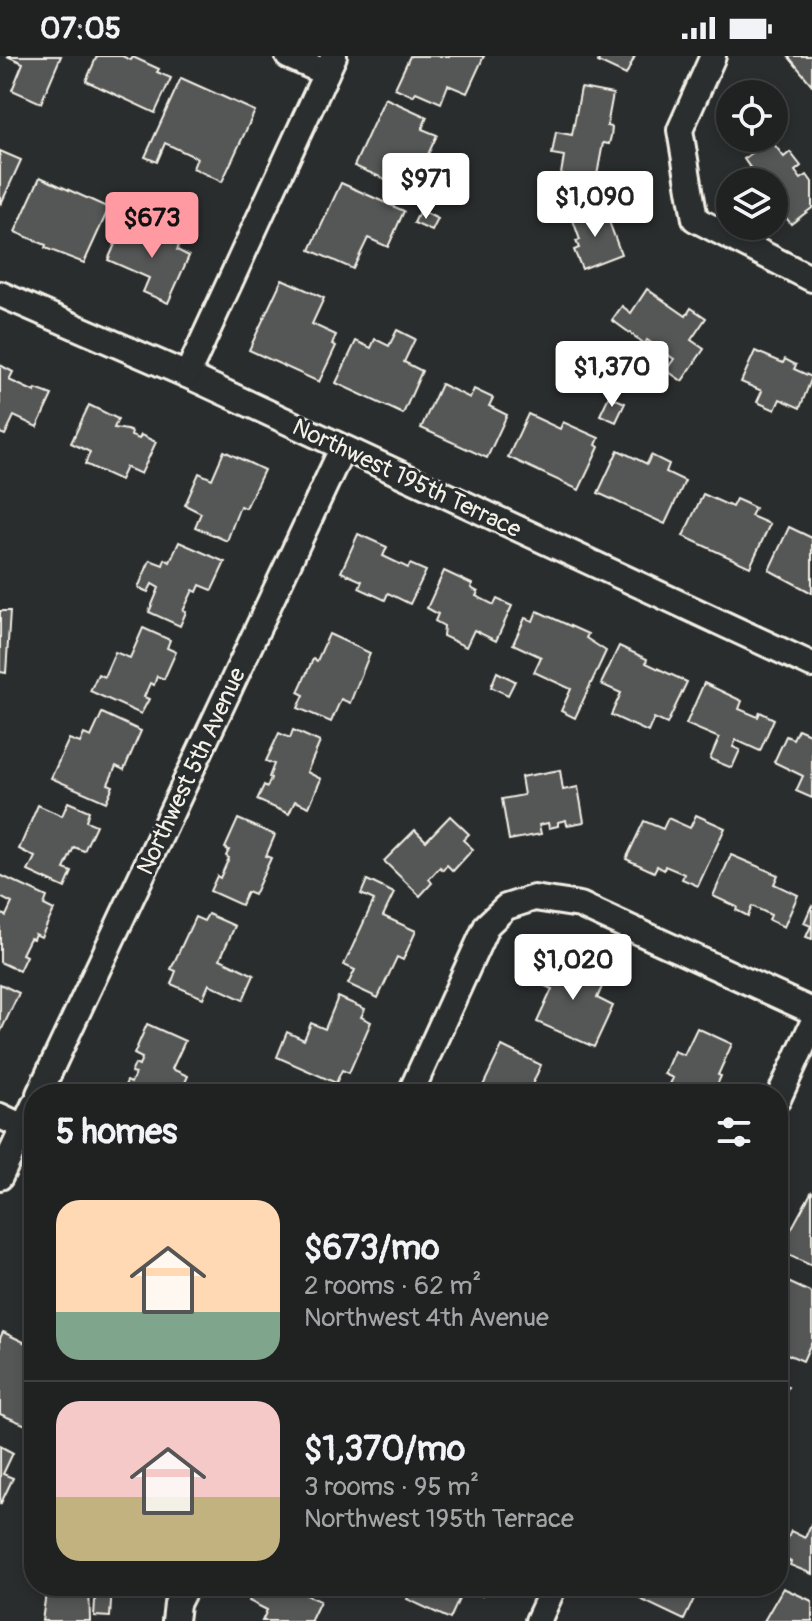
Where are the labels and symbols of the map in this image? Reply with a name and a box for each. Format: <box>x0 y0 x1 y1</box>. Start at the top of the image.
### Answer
pin: $971 <box>379 153 473 221</box>
pin: $1,090 <box>530 171 660 239</box>
pin: $673 <box>105 192 199 260</box>
pin: $1,370 <box>547 341 677 409</box>
street label: Northwest 195th Terrace <box>288 413 526 544</box>
street label: Northwest 5th Avenue <box>131 663 252 879</box>
pin: $1,020 <box>508 934 638 1002</box>

